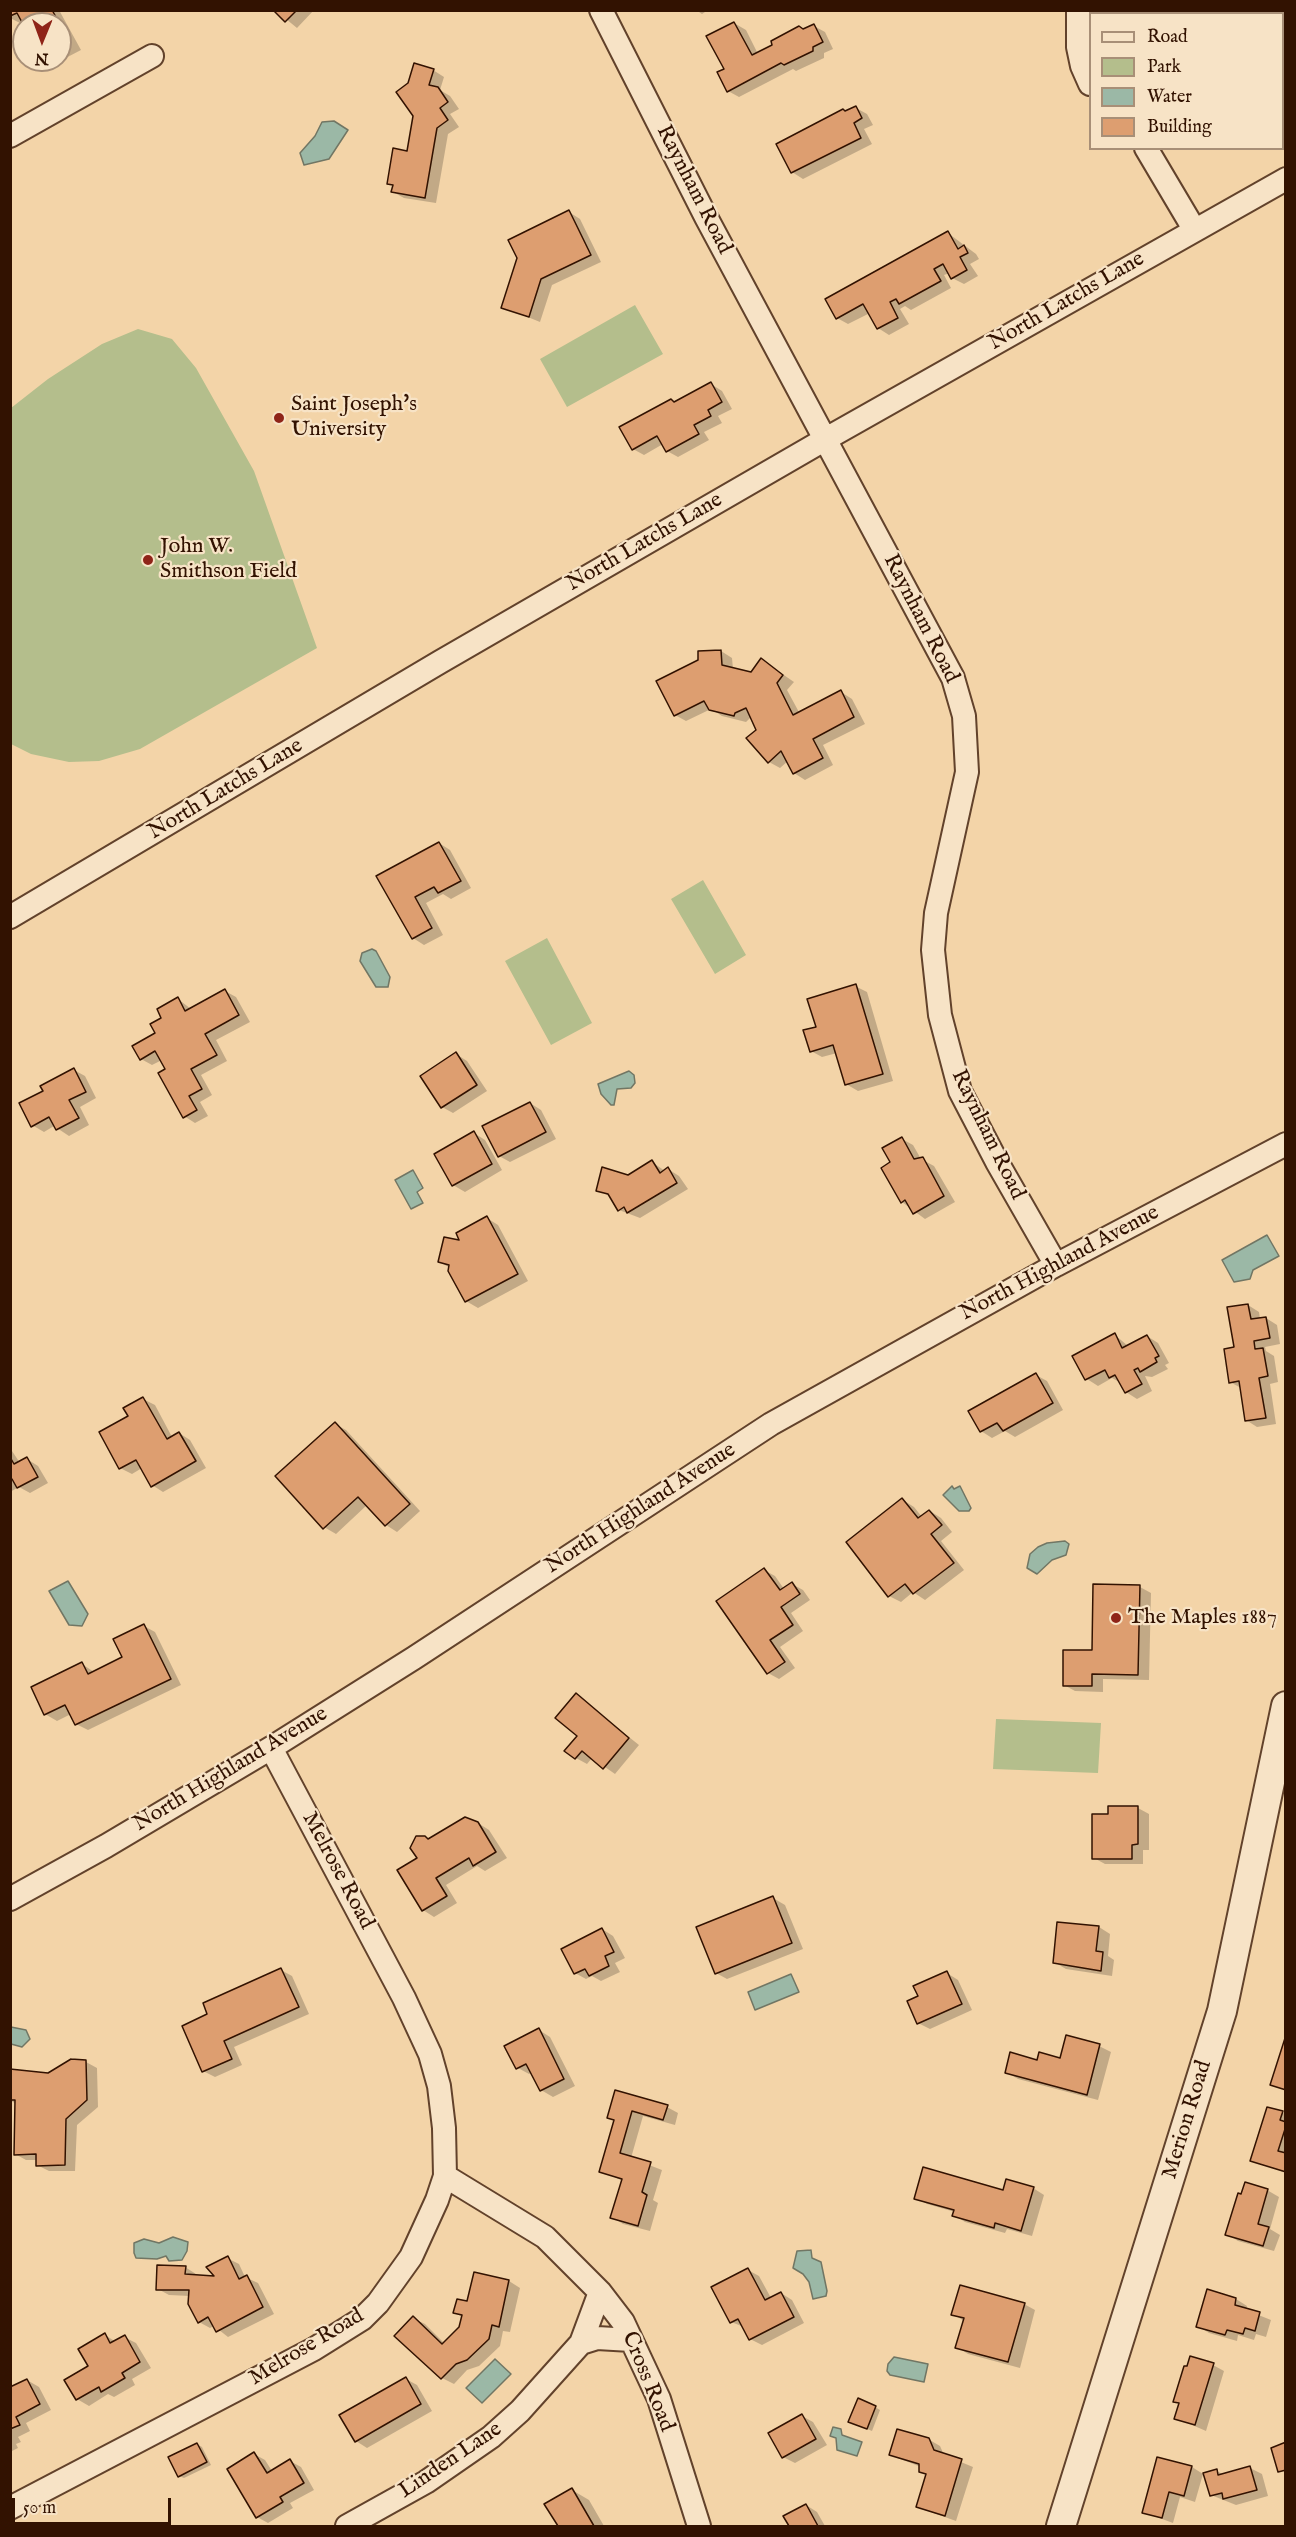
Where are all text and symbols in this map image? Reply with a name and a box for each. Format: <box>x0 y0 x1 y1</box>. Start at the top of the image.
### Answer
north arrow <box>12 12 72 72</box>
legend <box>1089 12 1284 150</box>
text: Road <box>1147 26 1188 49</box>
text: N <box>35 48 49 68</box>
text: Park <box>1147 56 1181 79</box>
text: Water <box>1147 86 1192 109</box>
text: Building <box>1147 116 1212 139</box>
street label: Raynham Road <box>649 121 737 259</box>
street label: North Latchs Lane <box>984 247 1150 357</box>
place label: Saint Joseph's University <box>291 392 417 444</box>
marker: Saint Joseph's University <box>272 411 286 425</box>
street label: North Latchs Lane <box>562 488 728 598</box>
place label: John W. Smithson Field <box>160 534 297 586</box>
street label: Raynham Road <box>876 550 964 688</box>
marker: John W. Smithson Field <box>141 553 155 567</box>
street label: North Latchs Lane <box>144 733 308 847</box>
street label: Raynham Road <box>944 1066 1030 1204</box>
street label: North Highland Avenue <box>956 1200 1164 1328</box>
street label: North Highland Avenue <box>541 1438 741 1580</box>
place label: The Maples 1887 <box>1128 1605 1277 1631</box>
marker: The Maples 1887 <box>1109 1611 1123 1625</box>
street label: North Highland Avenue <box>129 1702 333 1838</box>
street label: Melrose Road <box>295 1808 379 1934</box>
street label: Merion Road <box>1157 2058 1219 2182</box>
street label: Melrose Road <box>245 2303 369 2393</box>
street label: Cross Road <box>615 2328 679 2436</box>
street label: Linden Lane <box>394 2417 508 2505</box>
scale bar <box>15 2486 174 2524</box>
text: 50 m <box>23 2497 56 2520</box>

